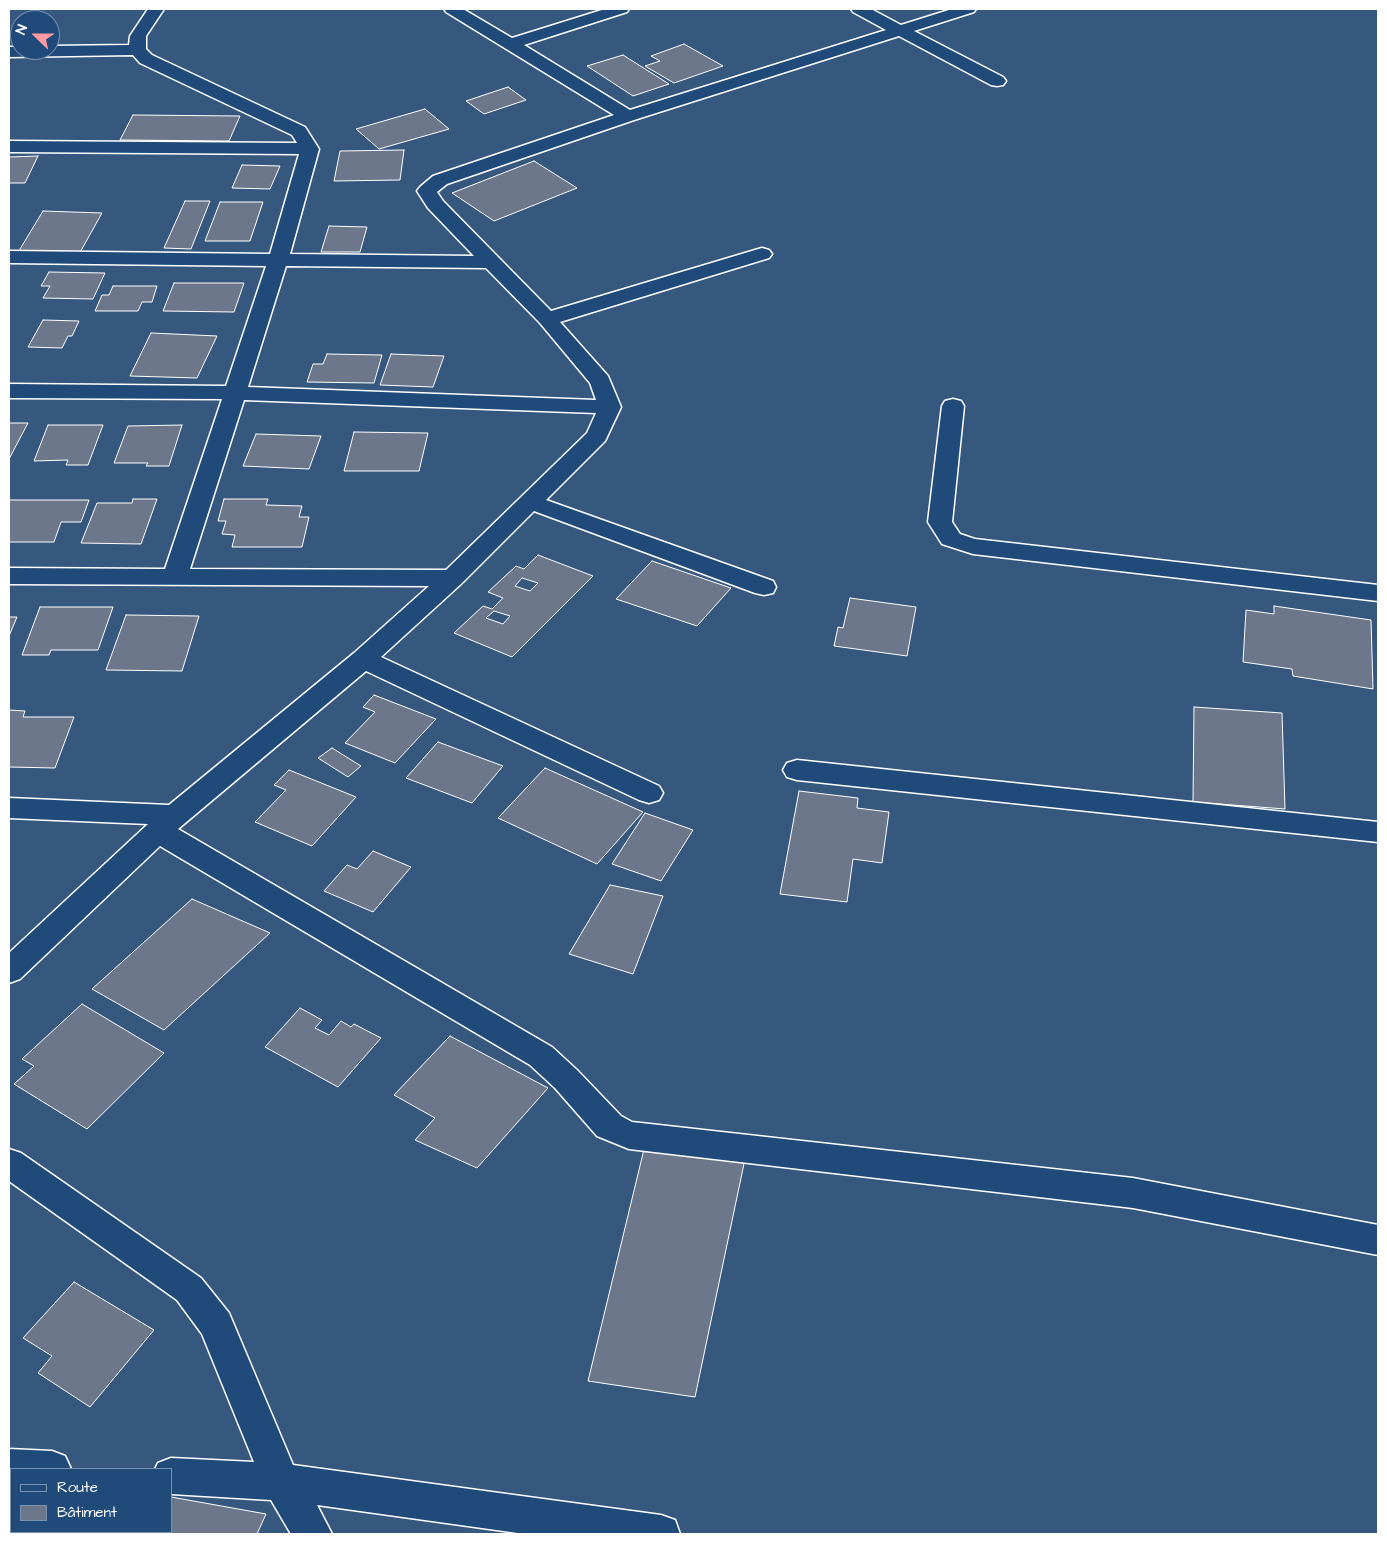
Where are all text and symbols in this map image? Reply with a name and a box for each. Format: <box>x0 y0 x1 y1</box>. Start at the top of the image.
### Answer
north arrow <box>10 10 60 60</box>
text: N <box>11 22 33 38</box>
legend <box>10 1468 172 1533</box>
text: Route <box>57 1477 98 1498</box>
text: Bâtiment <box>57 1502 117 1523</box>

